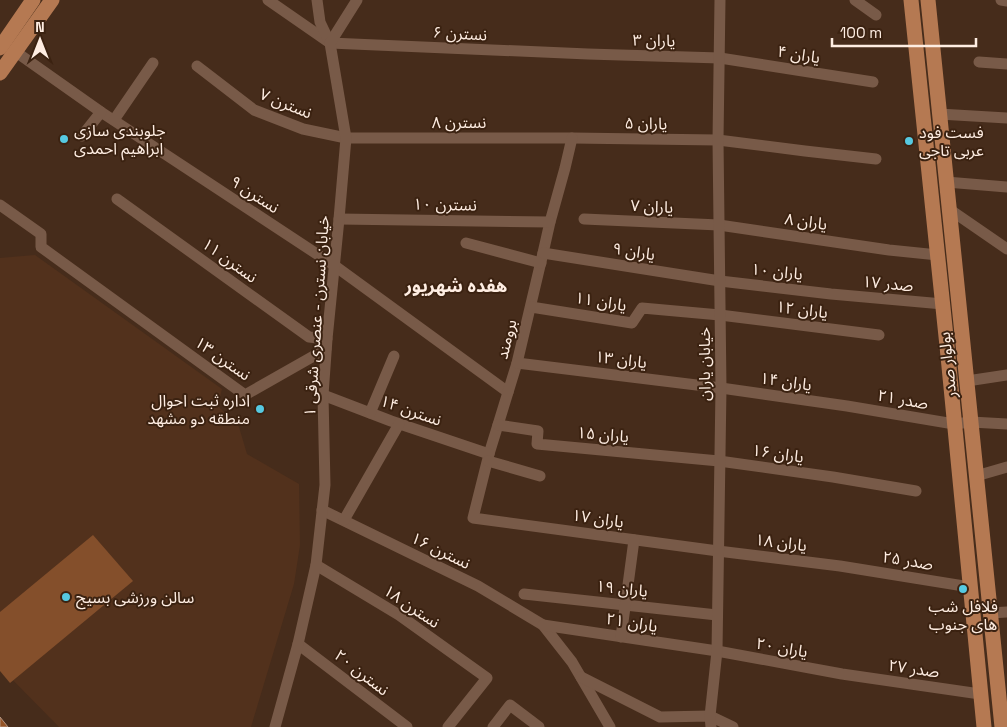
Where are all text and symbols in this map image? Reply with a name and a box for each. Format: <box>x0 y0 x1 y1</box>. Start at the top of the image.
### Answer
north arrow <box>15 15 65 65</box>
scale bar <box>832 15 976 47</box>
text: N <box>35 18 45 36</box>
street label: نسترن ۶ <box>432 22 488 45</box>
text: 100 m <box>840 23 882 42</box>
street label: یاران ۳ <box>632 30 676 51</box>
street label: یاران ۴ <box>776 41 822 68</box>
street label: نسترن ۷ <box>257 84 315 123</box>
street label: نسترن ۸ <box>432 112 486 133</box>
street label: یاران ۵ <box>624 113 668 134</box>
place label: جلوبندی سازی ابراهیم احمدی <box>74 120 166 161</box>
place label: فست فود عربی تاجی <box>919 122 984 161</box>
marker: جلوبندی سازی ابراهیم احمدی <box>58 133 70 145</box>
marker: فست فود عربی تاجی <box>903 135 915 147</box>
street label: نسترن ۹ <box>226 171 283 218</box>
street label: نسترن ۱۰ <box>413 193 477 216</box>
street label: یاران ۷ <box>630 195 674 218</box>
street label: یاران ۸ <box>783 208 829 235</box>
street label: خیابان نسترن - عنصری شرقی ۱ <box>299 215 334 417</box>
street label: نسترن ۱۱ <box>198 233 262 288</box>
street label: یاران ۹ <box>611 238 657 265</box>
street label: یاران ۱۰ <box>750 258 804 285</box>
street label: صدر ۱۷ <box>862 271 914 296</box>
district label: هفده شهریور <box>404 274 507 297</box>
street label: یاران ۱۱ <box>574 287 628 316</box>
street label: یاران ۱۲ <box>775 296 829 323</box>
street label: برومند <box>491 317 522 361</box>
street label: خیابان یاران <box>694 327 715 401</box>
street label: بولوار صدر <box>934 331 962 400</box>
street label: نسترن ۱۳ <box>191 332 255 385</box>
street label: یاران ۱۳ <box>594 346 648 373</box>
street label: یاران ۱۴ <box>759 367 813 396</box>
street label: صدر ۲۱ <box>876 385 930 414</box>
place label: اداره ثبت احوال منطقه دو مشهد <box>147 390 250 429</box>
street label: نسترن ۱۴ <box>377 390 444 431</box>
marker: اداره ثبت احوال منطقه دو مشهد <box>254 403 266 415</box>
street label: یاران ۱۵ <box>576 422 630 447</box>
street label: یاران ۱۶ <box>751 439 805 468</box>
street label: یاران ۱۷ <box>571 504 625 533</box>
street label: نسترن ۱۶ <box>408 527 474 574</box>
street label: یاران ۱۸ <box>754 529 808 556</box>
street label: صدر ۲۵ <box>881 546 935 575</box>
street label: یاران ۱۹ <box>595 575 649 602</box>
street label: نسترن ۱۸ <box>379 580 444 633</box>
marker: فلافل شب های جنوب <box>957 583 969 595</box>
place label: سالن ورزشی بسیج <box>76 587 194 610</box>
marker: سالن ورزشی بسیج <box>60 591 72 603</box>
place label: فلافل شب های جنوب <box>928 596 998 635</box>
street label: یاران ۲۱ <box>605 608 659 637</box>
street label: یاران ۲۰ <box>754 633 809 662</box>
street label: نسترن ۲۰ <box>330 645 393 700</box>
street label: صدر ۲۷ <box>887 655 941 682</box>

